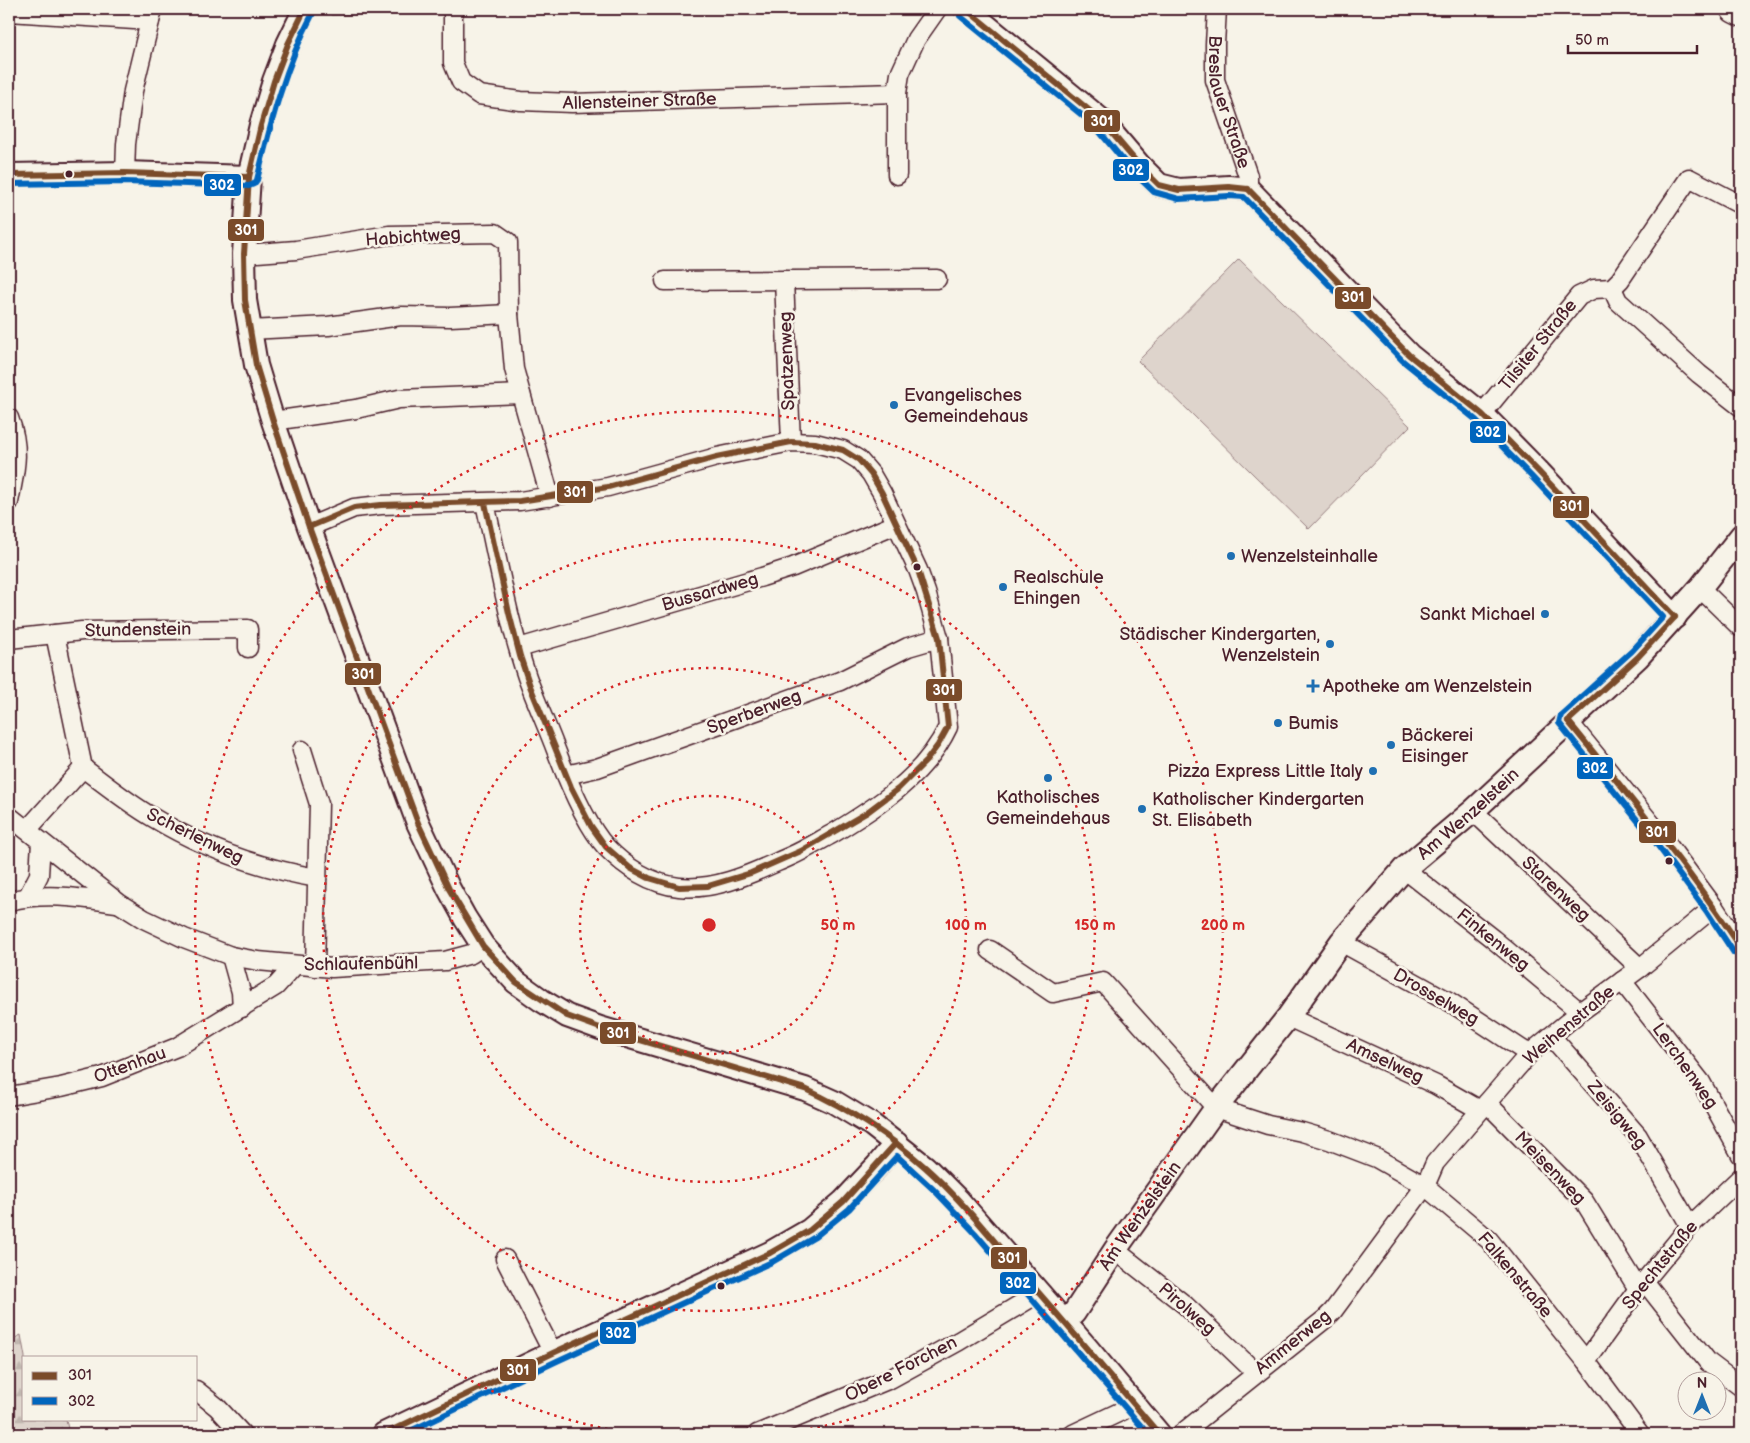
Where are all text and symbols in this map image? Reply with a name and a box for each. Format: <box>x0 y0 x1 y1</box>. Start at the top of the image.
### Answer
scale bar <box>1568 22 1696 54</box>
text: 50 m <box>1575 31 1609 50</box>
street label: Breslauer Straße <box>1204 35 1255 171</box>
street label: Allensteiner Straße <box>562 88 717 114</box>
line badge: 301 <box>1083 109 1121 133</box>
text: 301 <box>1091 113 1113 130</box>
line badge: 302 <box>1112 158 1150 182</box>
text: 302 <box>1118 162 1144 179</box>
unlabelled marker <box>64 169 74 179</box>
line badge: 302 <box>203 173 242 197</box>
text: 302 <box>209 177 235 194</box>
line badge: 301 <box>227 218 265 242</box>
text: 301 <box>235 222 257 239</box>
street label: Habichtweg <box>365 223 461 251</box>
line badge: 301 <box>1334 286 1372 310</box>
text: 301 <box>1342 289 1364 306</box>
street label: Tilsiter Straße <box>1495 295 1581 395</box>
street label: Spatzenweg <box>775 311 799 411</box>
place label: Evangelisches Gemeindehaus <box>904 385 1028 427</box>
marker: Evangelisches Gemeindehaus <box>888 399 900 411</box>
line badge: 302 <box>1469 420 1507 444</box>
text: 302 <box>1475 424 1501 441</box>
line badge: 301 <box>556 480 594 504</box>
text: 301 <box>564 484 586 501</box>
line badge: 301 <box>1552 495 1590 519</box>
text: 301 <box>1560 498 1582 515</box>
place label: Wenzelsteinhalle <box>1241 546 1378 567</box>
marker: Wenzelsteinhalle <box>1225 550 1237 562</box>
unlabelled marker <box>912 562 922 572</box>
place label: Realschule Ehingen <box>1013 567 1104 609</box>
street label: Bussardweg <box>659 568 761 616</box>
marker: Realschule Ehingen <box>997 581 1009 593</box>
place label: Sankt Michael <box>1420 604 1535 625</box>
marker: Sankt Michael <box>1539 608 1551 620</box>
street label: Stundenstein <box>85 619 191 641</box>
place label: Städischer Kindergarten, Wenzelstein <box>1119 624 1320 666</box>
marker: Städischer Kindergarten, Wenzelstein <box>1324 638 1336 650</box>
line badge: 301 <box>344 662 382 686</box>
text: 301 <box>352 666 374 683</box>
place label: Apotheke am Wenzelstein <box>1323 676 1532 697</box>
line badge: 301 <box>925 678 963 702</box>
marker: Apotheke am Wenzelstein <box>1307 680 1319 692</box>
text: 301 <box>933 682 955 699</box>
street label: Sperberweg <box>704 685 804 739</box>
place label: Bumis <box>1288 713 1338 734</box>
marker: Bumis <box>1272 717 1284 729</box>
place label: Bäckerei Eisinger <box>1401 725 1473 767</box>
marker: Bäckerei Eisinger <box>1385 739 1397 751</box>
line badge: 302 <box>1576 756 1614 780</box>
text: 302 <box>1582 760 1608 777</box>
place label: Pizza Express Little Italy <box>1167 761 1364 782</box>
street label: Am Wenzelstein <box>1413 763 1523 864</box>
marker: Pizza Express Little Italy <box>1367 765 1379 777</box>
marker: Katholisches Gemeindehaus <box>1042 772 1054 784</box>
place label: Katholisches Gemeindehaus <box>986 787 1110 829</box>
place label: Katholischer Kindergarten St. Elisabeth <box>1152 789 1364 831</box>
marker: Katholischer Kindergarten St. Elisabeth <box>1136 803 1148 815</box>
street label: Scherlenweg <box>143 804 247 868</box>
line badge: 301 <box>1638 820 1677 844</box>
text: 301 <box>1646 824 1668 841</box>
street label: Starenweg <box>1517 852 1595 926</box>
unlabelled marker <box>1664 856 1674 866</box>
street label: Finkenweg <box>1452 904 1534 976</box>
centre of rings <box>700 916 718 934</box>
text: 50 m <box>821 916 856 935</box>
text: 100 m <box>945 916 987 935</box>
text: 150 m <box>1074 916 1116 935</box>
text: 200 m <box>1201 916 1245 935</box>
street label: Schlaufenbühl <box>304 953 418 975</box>
street label: Drosselweg <box>1390 964 1482 1030</box>
street label: Weihenstraße <box>1519 981 1619 1069</box>
street label: Lerchenweg <box>1648 1019 1722 1113</box>
line badge: 301 <box>599 1021 637 1045</box>
text: 301 <box>607 1025 629 1042</box>
street label: Amselweg <box>1343 1034 1427 1088</box>
street label: Ottenhau <box>91 1042 169 1088</box>
street label: Zeisigweg <box>1582 1076 1651 1154</box>
street label: Meisenweg <box>1510 1127 1590 1209</box>
street label: Am Wenzelstein <box>1094 1157 1185 1274</box>
street label: Spechtstraße <box>1618 1216 1702 1314</box>
street label: Falkenstraße <box>1473 1228 1557 1322</box>
line badge: 301 <box>990 1246 1028 1270</box>
text: 301 <box>998 1250 1020 1267</box>
line badge: 302 <box>999 1271 1037 1295</box>
text: 302 <box>1005 1275 1031 1292</box>
street label: Pirolweg <box>1154 1278 1220 1340</box>
unlabelled marker <box>716 1281 726 1291</box>
street label: Ammerweg <box>1251 1305 1335 1379</box>
line badge: 302 <box>599 1321 637 1345</box>
text: 302 <box>605 1325 631 1342</box>
street label: Obere Forchen <box>841 1332 961 1406</box>
legend <box>22 1356 198 1420</box>
line badge: 301 <box>499 1358 537 1382</box>
text: 301 <box>507 1362 529 1379</box>
text: 301 <box>68 1366 92 1385</box>
north arrow <box>1678 1370 1728 1420</box>
text: N <box>1697 1375 1707 1392</box>
text: 302 <box>68 1392 95 1411</box>

